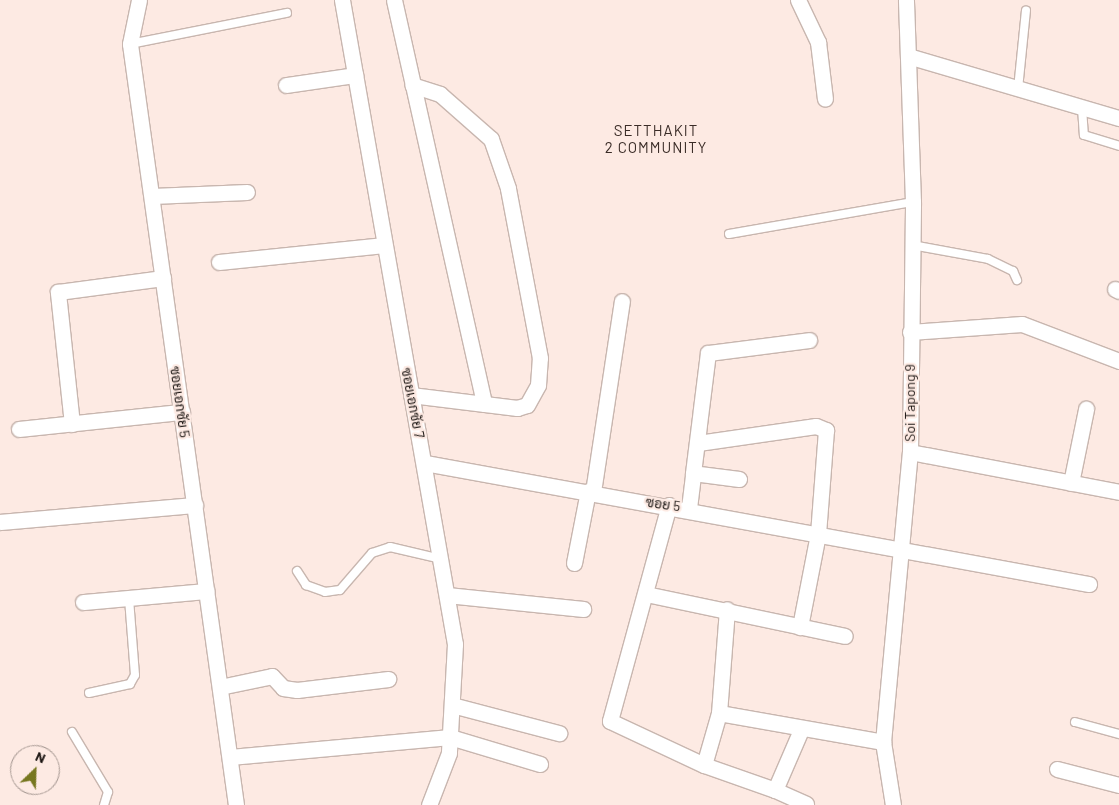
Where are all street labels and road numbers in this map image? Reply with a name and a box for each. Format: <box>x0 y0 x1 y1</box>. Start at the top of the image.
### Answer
street label: Soi Tapong 9 <box>902 364 918 442</box>
street label: ซอยเอกชัย 5 <box>167 365 193 439</box>
street label: ซอยเอกชัย 7 <box>398 366 428 440</box>
street label: ซอย 5 <box>645 493 681 515</box>

